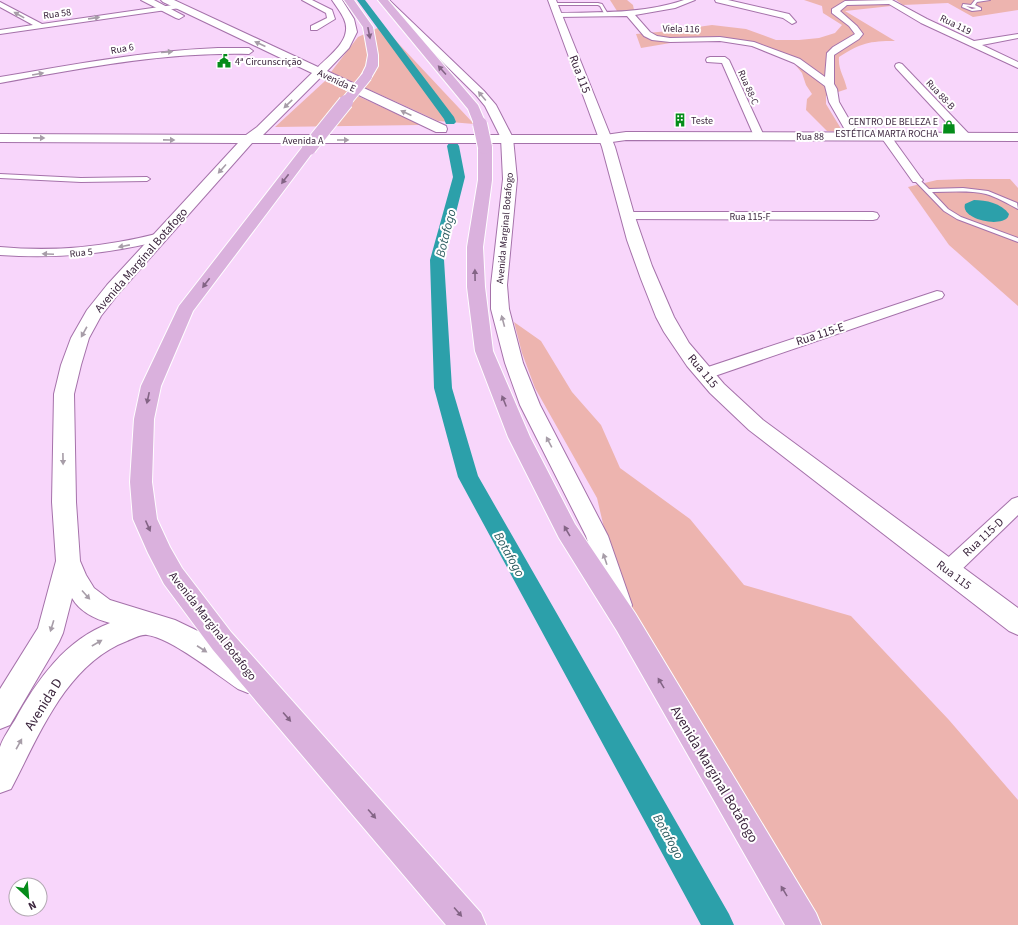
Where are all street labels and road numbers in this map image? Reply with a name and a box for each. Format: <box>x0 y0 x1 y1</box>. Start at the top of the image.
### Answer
street label: Rua 58 <box>42 5 72 23</box>
street label: Rua 119 <box>938 11 974 38</box>
street label: Viela 116 <box>662 22 700 36</box>
street label: Rua 6 <box>110 40 135 58</box>
street label: Rua 115 <box>564 53 595 96</box>
street label: Avenida E <box>315 66 358 96</box>
street label: Rua 88-C <box>734 68 762 107</box>
street label: Rua 88-B <box>922 76 958 113</box>
street label: Rua 88 <box>796 130 824 144</box>
street label: Avenida A <box>283 134 324 148</box>
street label: Avenida Marginal Botafogo <box>493 172 517 284</box>
street label: Avenida Marginal Botafogo <box>91 204 192 316</box>
street label: Rua 115-F <box>729 210 771 224</box>
street label: Rua 5 <box>69 245 93 261</box>
street label: Rua 115-E <box>794 319 846 350</box>
street label: Rua 115 <box>683 351 722 392</box>
street label: Rua 115-D <box>959 514 1008 561</box>
street label: Rua 115 <box>933 557 975 594</box>
street label: Avenida Marginal Botafogo <box>165 568 261 684</box>
street label: Avenida D <box>20 675 68 735</box>
street label: Avenida Marginal Botafogo <box>668 703 762 845</box>

